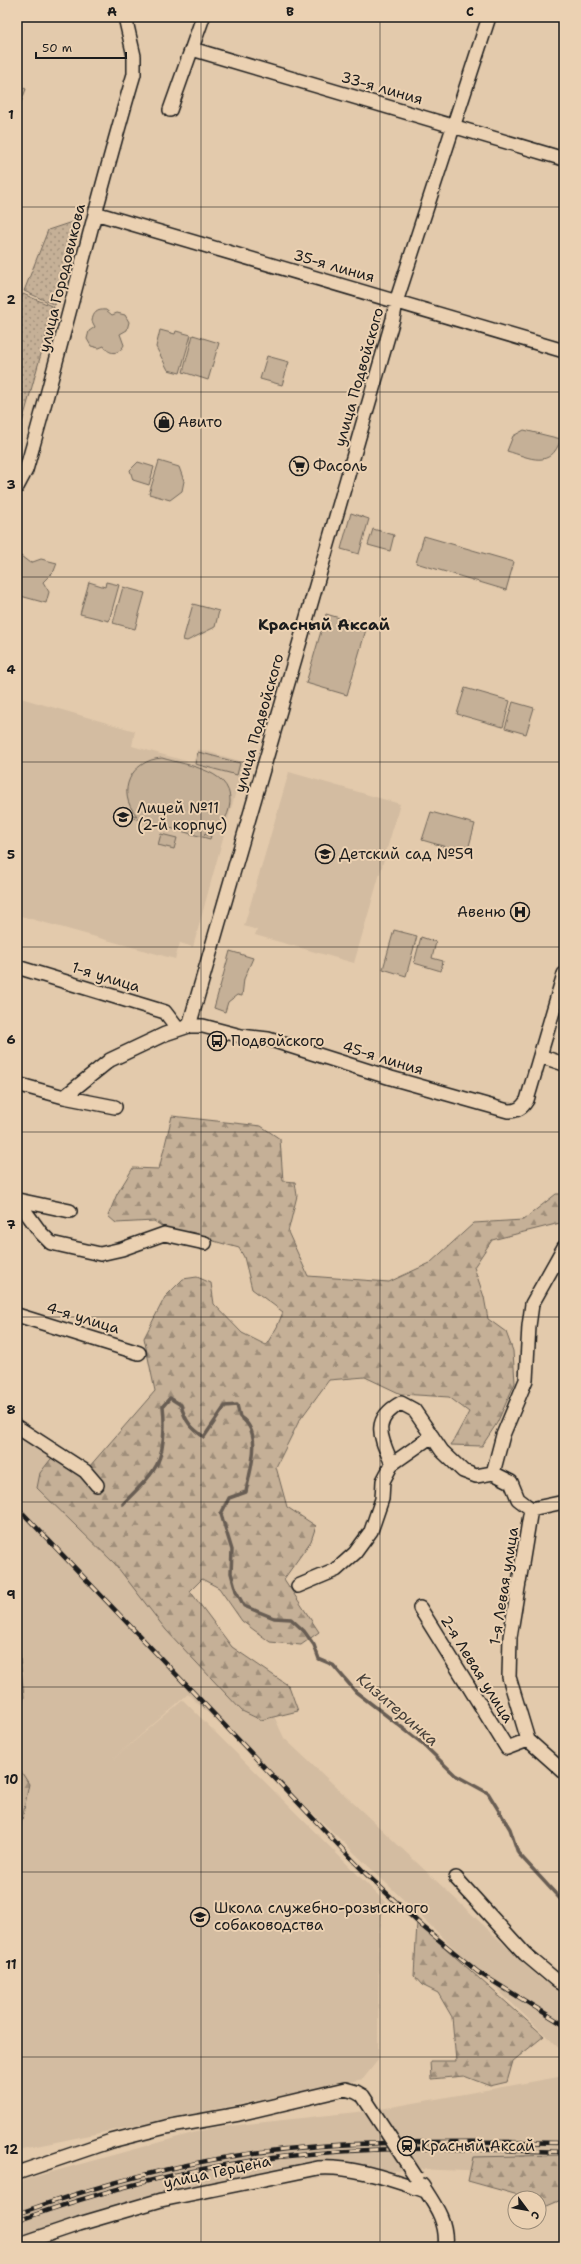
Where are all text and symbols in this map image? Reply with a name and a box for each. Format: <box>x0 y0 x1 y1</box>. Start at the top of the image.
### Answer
text: A <box>107 3 117 20</box>
text: B <box>286 3 294 20</box>
text: C <box>466 3 474 20</box>
scale bar <box>36 34 126 60</box>
text: 50 m <box>42 40 72 56</box>
street label: 33-я линия <box>339 67 425 109</box>
text: 1 <box>8 106 14 123</box>
street label: улица Городовикова <box>34 201 90 354</box>
street label: 35-я линия <box>291 245 377 287</box>
text: 2 <box>6 291 16 308</box>
street label: улица Подвойского <box>330 305 388 449</box>
shop icon: Авито <box>153 411 175 433</box>
place label: Авито <box>178 412 222 432</box>
supermarket icon: Фасоль <box>288 455 310 477</box>
place label: Фасоль <box>313 456 368 476</box>
text: 3 <box>6 476 16 493</box>
district label: Красный Аксай <box>258 614 390 635</box>
street label: улица Подвойского <box>230 651 288 795</box>
text: 4 <box>6 661 16 678</box>
place label: Лицей №11 (2-й корпус) <box>137 798 227 835</box>
school or university icon: Лицей №11 (2-й корпус) <box>112 806 134 828</box>
school or university icon: Детский сад №59 <box>314 843 336 865</box>
place label: Детский сад №59 <box>339 844 474 864</box>
text: 5 <box>7 846 15 863</box>
hospital icon: Авеню <box>509 901 531 923</box>
place label: Авеню <box>457 902 506 922</box>
street label: 1-я улица <box>69 957 143 997</box>
bus stop icon: Подвойского <box>206 1030 228 1052</box>
text: 6 <box>6 1031 16 1048</box>
place label: Подвойского <box>231 1031 324 1051</box>
street label: 45-я линия <box>340 1036 426 1080</box>
text: 7 <box>6 1216 16 1233</box>
street label: 4-я улица <box>44 1297 123 1339</box>
text: 8 <box>6 1401 16 1418</box>
street label: 1-я Левая улица <box>485 1525 523 1647</box>
text: 9 <box>6 1586 16 1603</box>
street label: 2-я Левая улица <box>436 1611 518 1727</box>
water label: Кизитеринка <box>352 1668 443 1751</box>
text: 10 <box>4 1771 18 1788</box>
place label: Школа служебно-розыскного собаководства <box>214 1898 429 1935</box>
school or university icon: Школа служебно-розыскного собаководства <box>189 1906 211 1928</box>
text: 11 <box>5 1956 17 1973</box>
station icon: Красный Аксай <box>396 2135 418 2157</box>
place label: Красный Аксай <box>421 2136 535 2156</box>
text: 12 <box>4 2141 18 2158</box>
street label: улица Герцена <box>162 2151 273 2193</box>
north arrow <box>507 2190 547 2230</box>
text: С <box>527 2208 543 2222</box>

